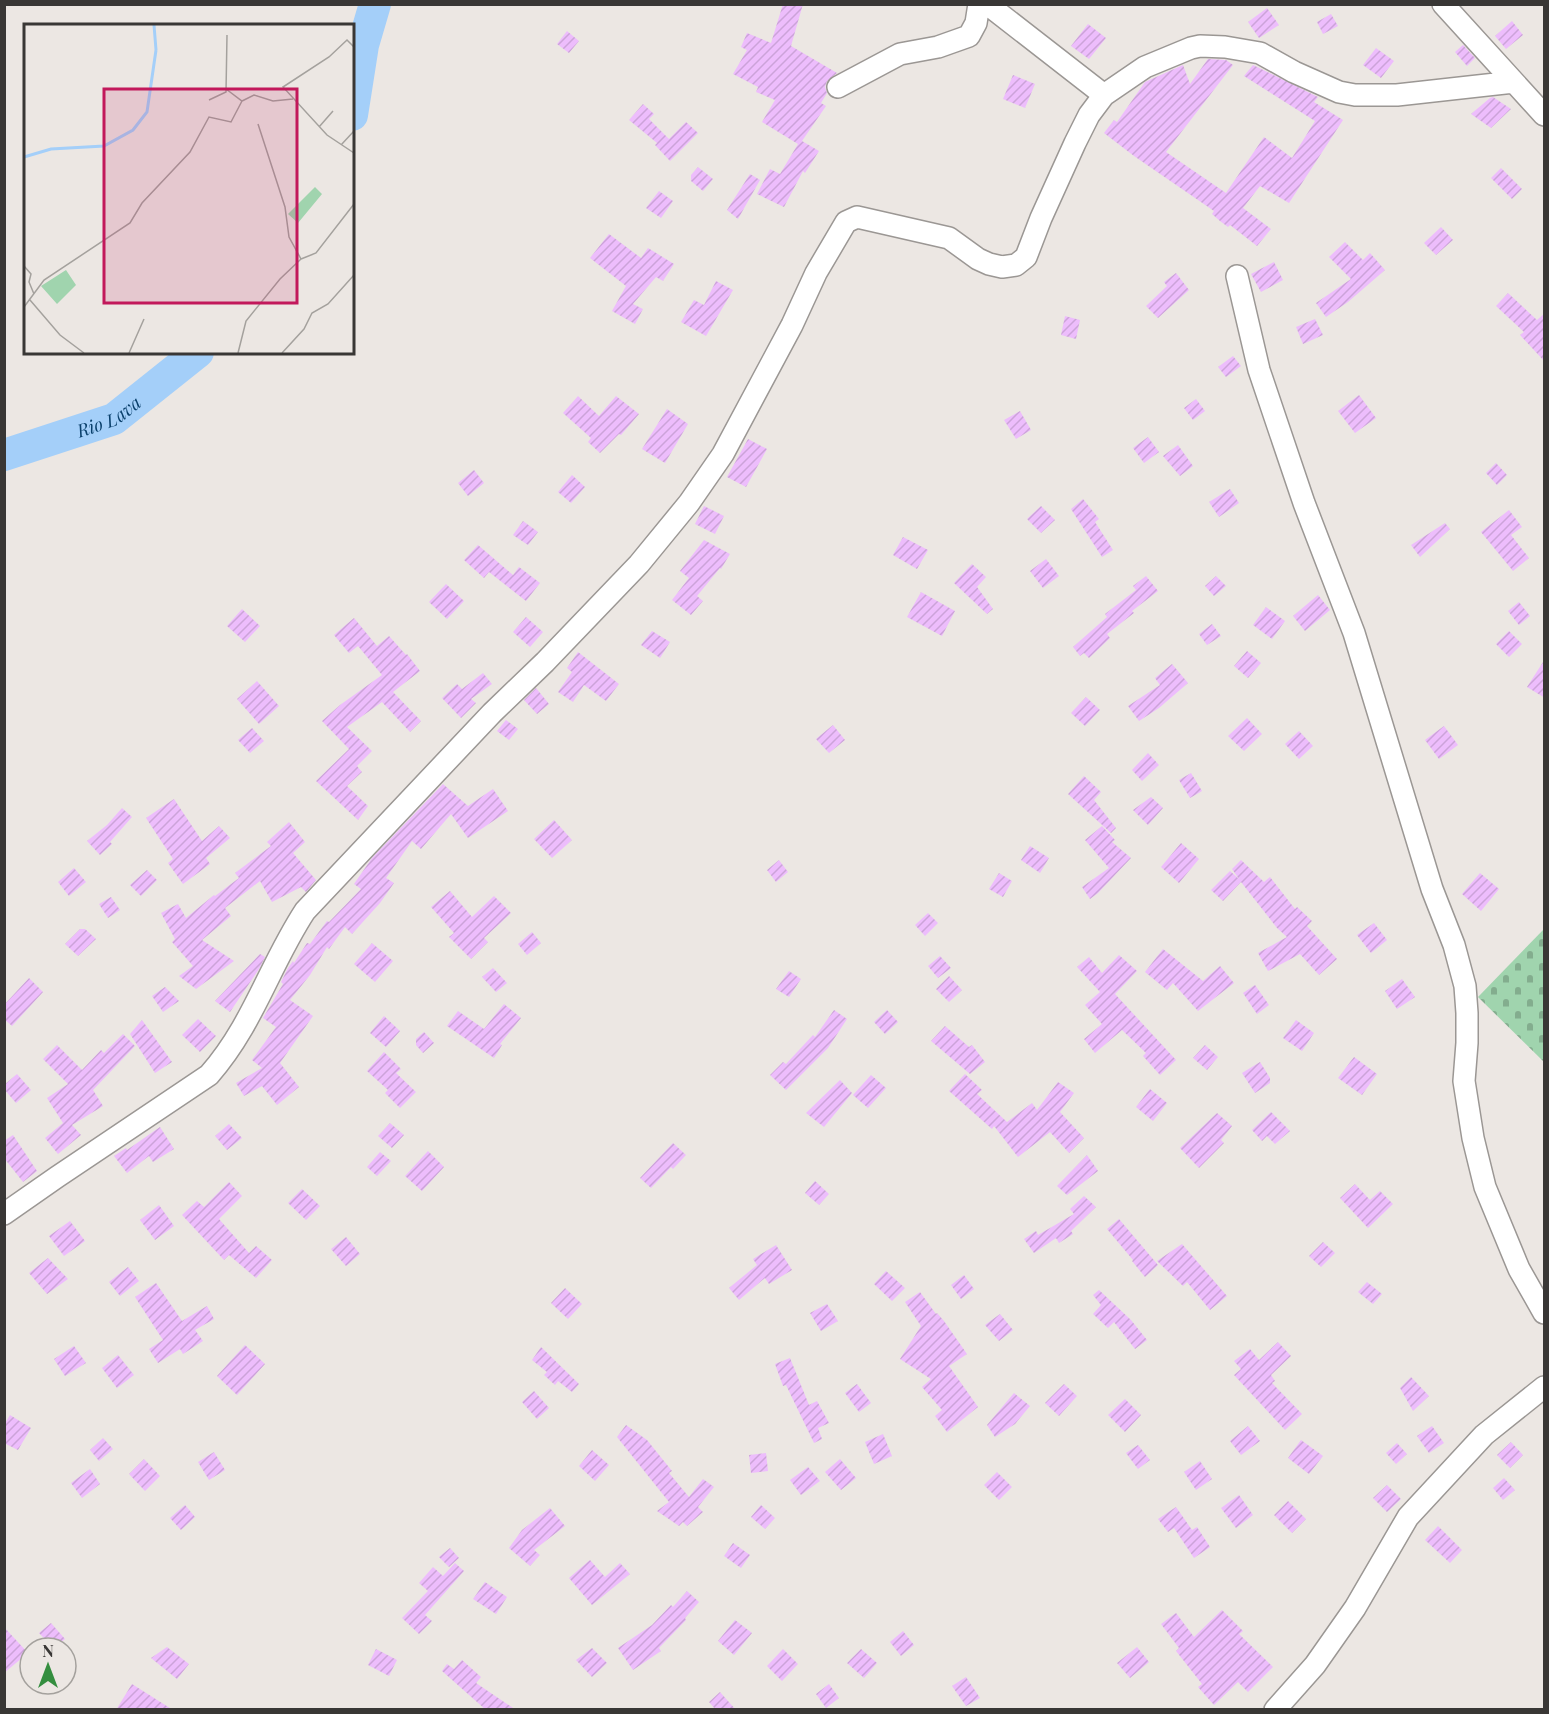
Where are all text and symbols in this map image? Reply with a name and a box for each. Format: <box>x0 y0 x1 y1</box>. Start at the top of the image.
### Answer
inset map <box>24 24 354 354</box>
water label: Rio Lava <box>73 390 146 443</box>
north arrow <box>18 1636 78 1696</box>
text: N <box>42 1640 54 1661</box>

